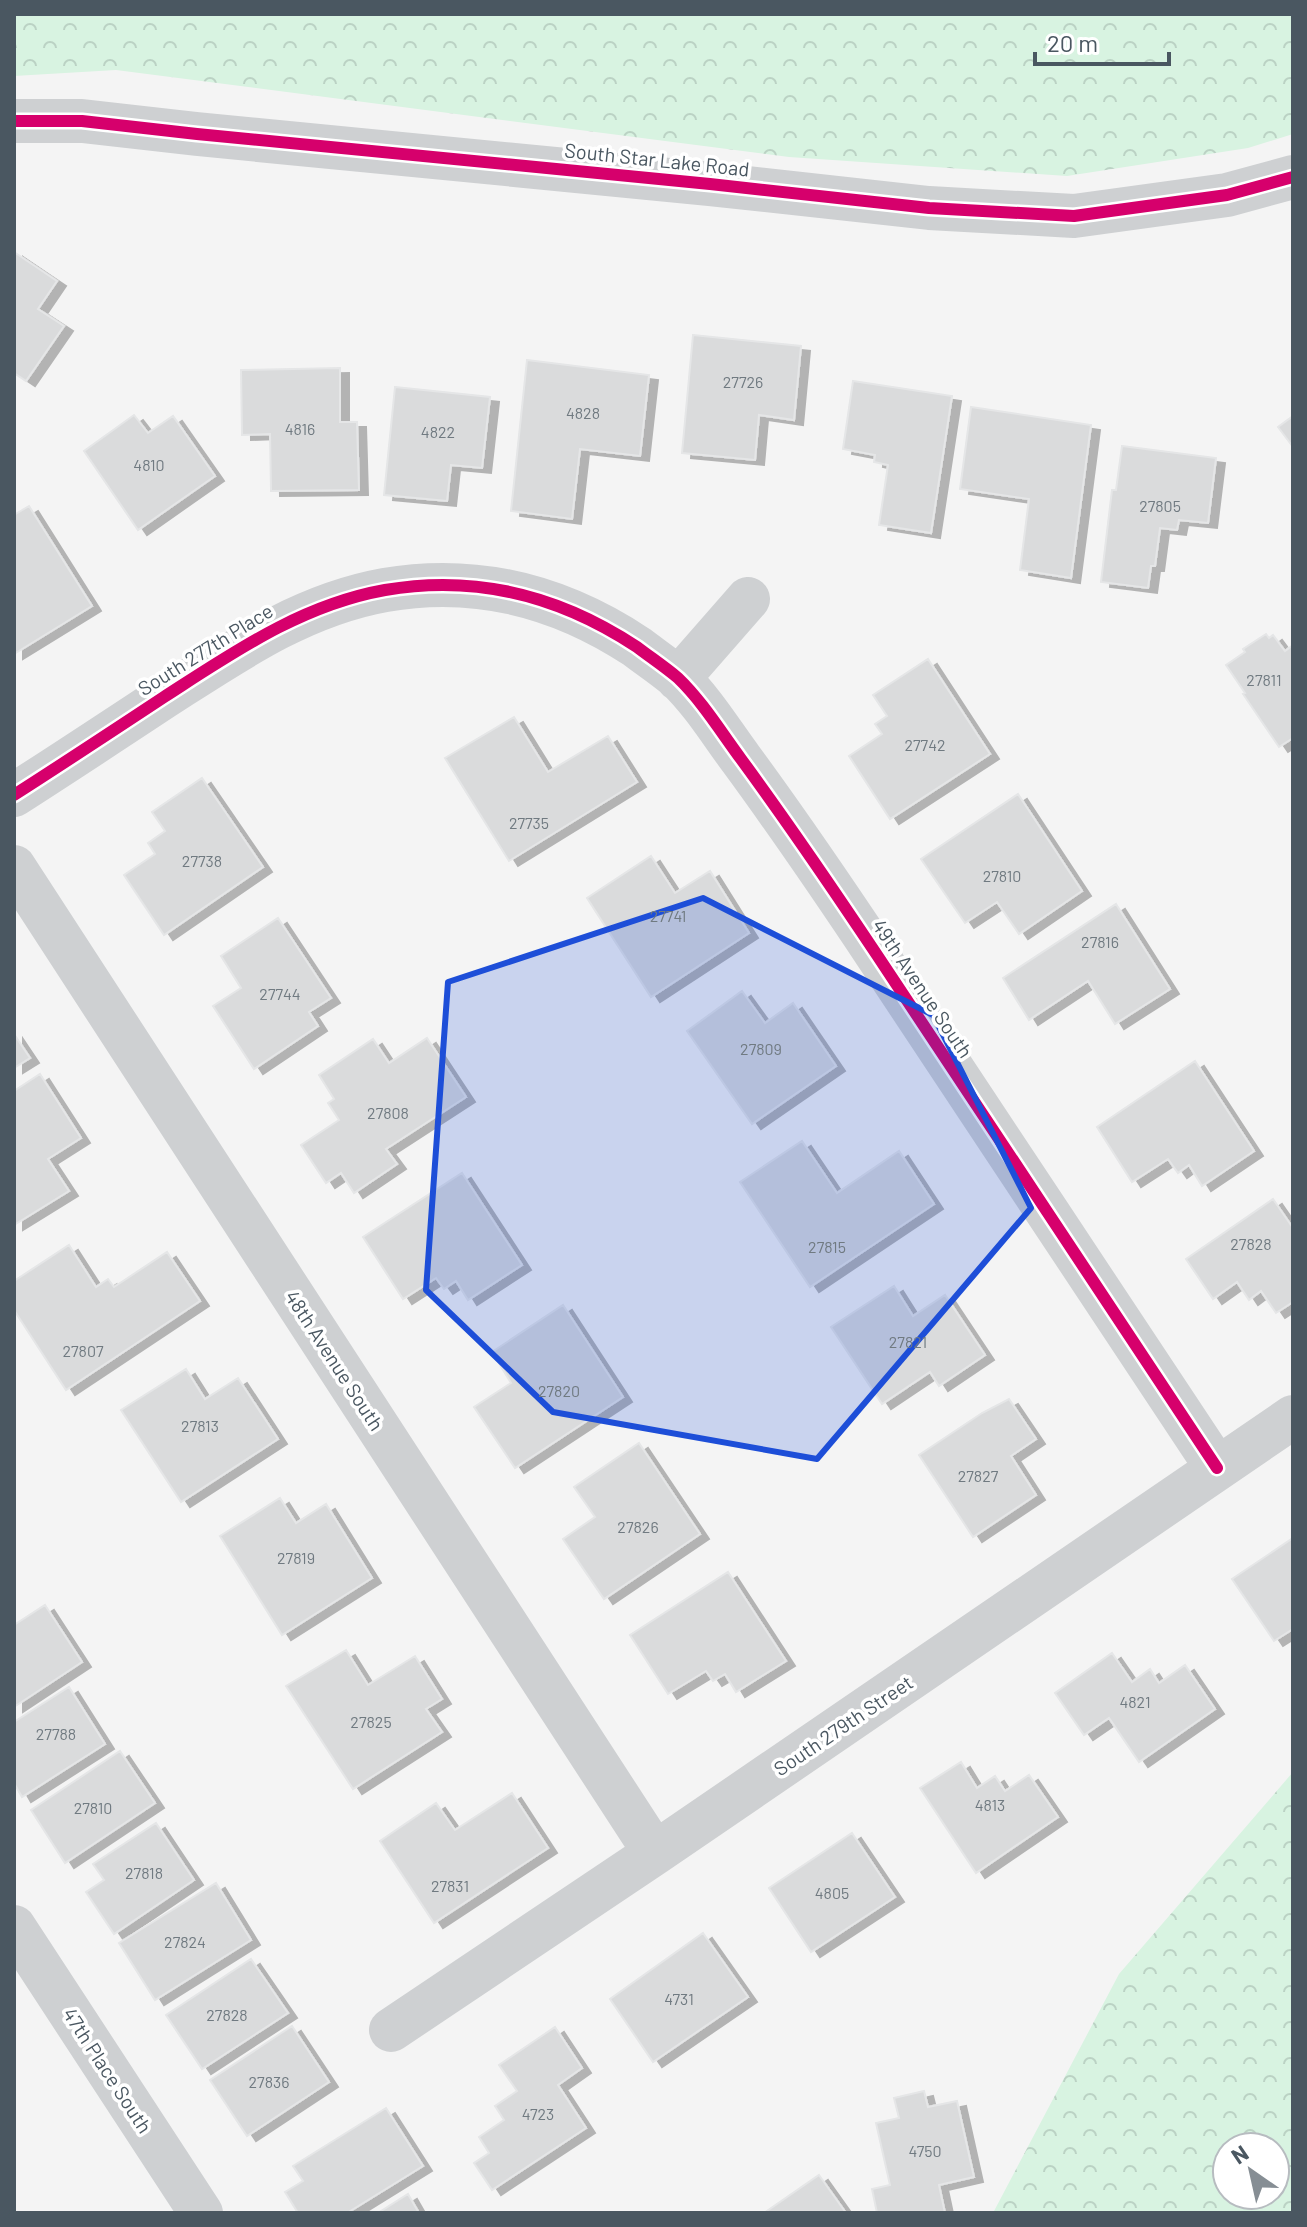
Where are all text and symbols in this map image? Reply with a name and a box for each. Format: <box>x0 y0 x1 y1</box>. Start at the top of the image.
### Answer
scale bar <box>1035 16 1169 66</box>
text: 20 m <box>1047 28 1098 57</box>
street label: South Star Lake Road <box>563 137 751 181</box>
house number: 27726 <box>723 372 763 391</box>
house number: 4828 <box>566 403 600 422</box>
house number: 4816 <box>285 419 315 438</box>
house number: 4822 <box>421 422 455 441</box>
house number: 4810 <box>133 455 165 474</box>
house number: 27805 <box>1139 496 1181 515</box>
street label: South 277th Place <box>133 598 277 700</box>
house number: 27811 <box>1246 670 1282 689</box>
house number: 27742 <box>904 735 946 754</box>
house number: 27735 <box>509 813 549 832</box>
house number: 27738 <box>182 851 222 870</box>
house number: 27810 <box>983 866 1021 885</box>
house number: 27741 <box>650 906 686 925</box>
street label: 49th Avenue South <box>868 914 978 1062</box>
house number: 27816 <box>1081 932 1119 951</box>
house number: 27744 <box>259 984 301 1003</box>
house number: 27809 <box>740 1039 782 1058</box>
house number: 27808 <box>367 1103 409 1122</box>
house number: 27828 <box>1230 1234 1272 1253</box>
house number: 27815 <box>808 1237 846 1256</box>
street label: 48th Avenue South <box>281 1285 389 1435</box>
house number: 27821 <box>889 1332 927 1351</box>
house number: 27807 <box>62 1341 104 1360</box>
house number: 27820 <box>538 1381 580 1400</box>
house number: 27813 <box>181 1416 219 1435</box>
house number: 27827 <box>958 1466 999 1485</box>
house number: 27826 <box>617 1517 659 1536</box>
house number: 27819 <box>277 1548 315 1567</box>
street label: South 279th Street <box>769 1670 917 1780</box>
house number: 4821 <box>1119 1692 1151 1711</box>
house number: 27825 <box>350 1712 392 1731</box>
house number: 27788 <box>36 1724 76 1743</box>
house number: 4813 <box>975 1795 1005 1814</box>
house number: 27810 <box>74 1798 112 1817</box>
house number: 27818 <box>125 1863 163 1882</box>
house number: 27831 <box>431 1876 469 1895</box>
house number: 4805 <box>815 1883 849 1902</box>
house number: 27824 <box>164 1932 206 1951</box>
house number: 4731 <box>664 1989 694 2008</box>
street label: 47th Place South <box>58 2003 158 2137</box>
house number: 27828 <box>206 2005 248 2024</box>
house number: 27836 <box>249 2072 289 2091</box>
house number: 4723 <box>522 2104 554 2123</box>
north arrow <box>1211 2131 1291 2211</box>
text: N <box>1226 2139 1253 2168</box>
house number: 4750 <box>908 2141 942 2160</box>

